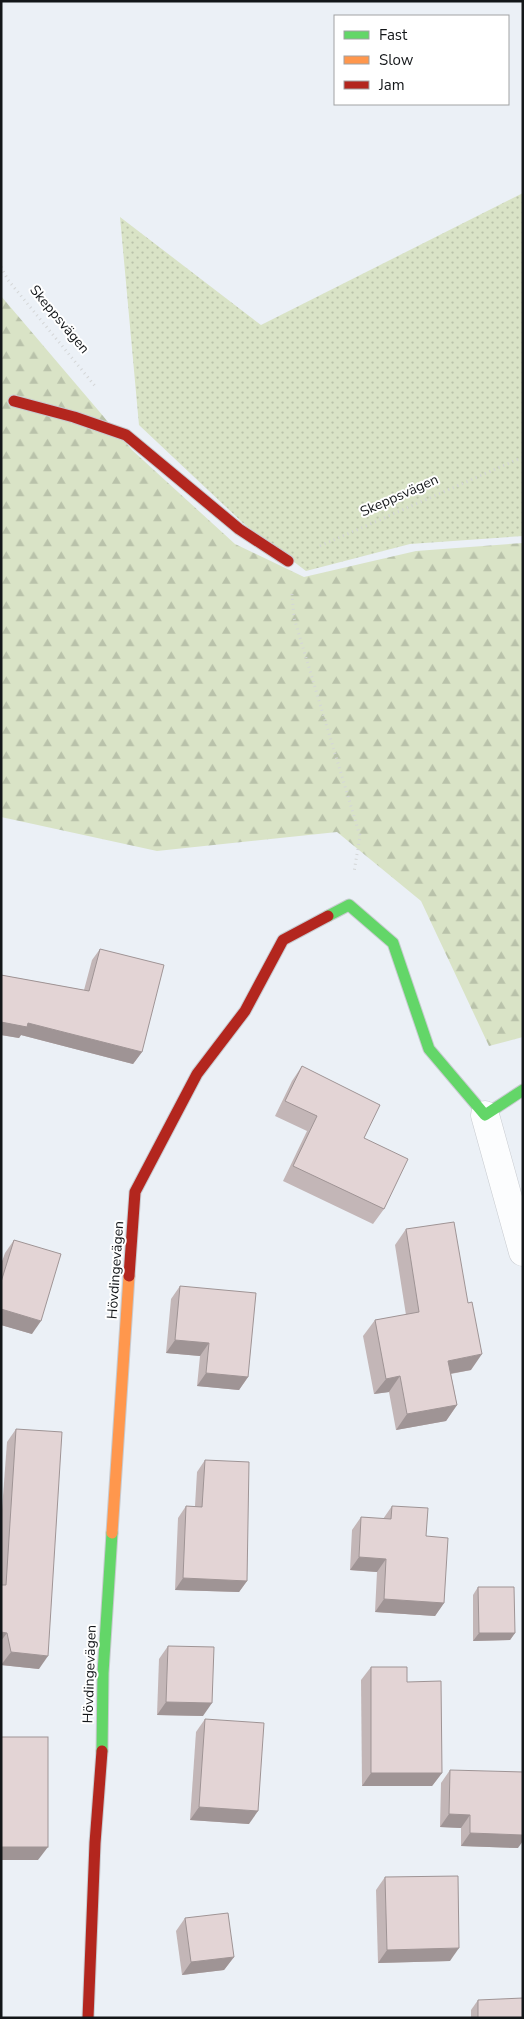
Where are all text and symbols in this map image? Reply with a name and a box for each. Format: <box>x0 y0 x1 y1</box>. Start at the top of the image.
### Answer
legend <box>334 15 509 105</box>
text: Fast <box>379 25 408 45</box>
text: Slow <box>379 50 414 70</box>
text: Jam <box>378 75 405 95</box>
street label: Skeppsvägen <box>25 281 94 358</box>
street label: Skeppsvägen <box>357 470 441 521</box>
street label: Hövdingevägen <box>103 1220 128 1320</box>
street label: Hövdingevägen <box>78 1624 101 1724</box>

